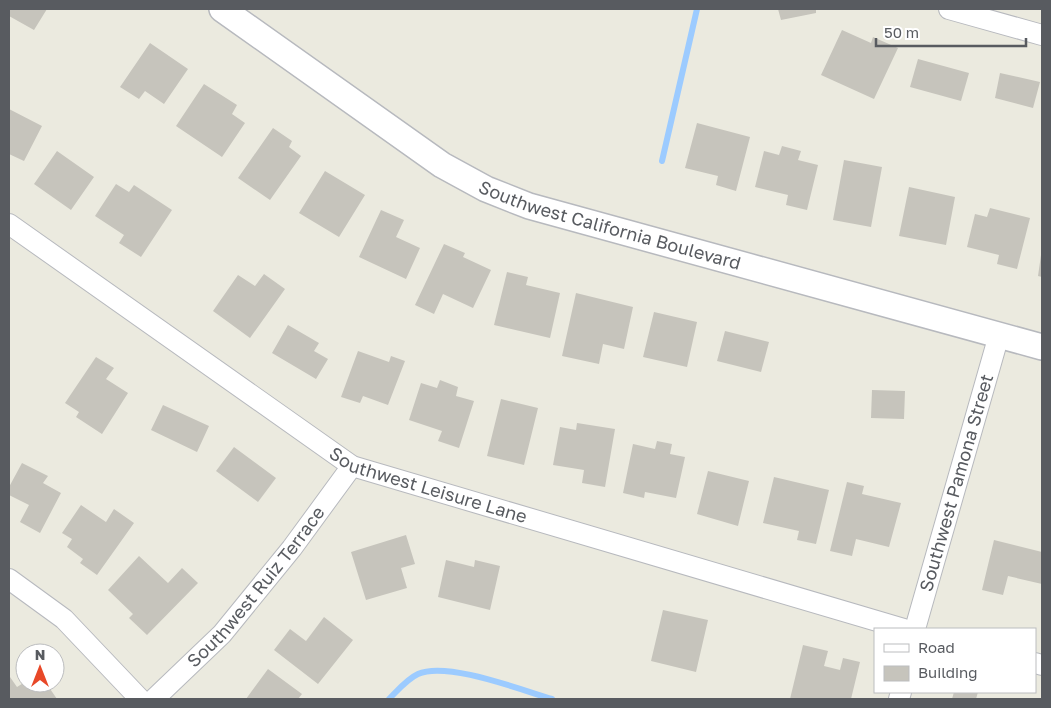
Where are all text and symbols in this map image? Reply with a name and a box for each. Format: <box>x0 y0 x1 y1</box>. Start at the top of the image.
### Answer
scale bar <box>876 15 1026 47</box>
text: 50 m <box>884 23 919 41</box>
street label: Southwest California Boulevard <box>475 175 743 274</box>
street label: Southwest Pamona Street <box>914 371 997 594</box>
street label: Southwest Leisure Lane <box>325 442 530 527</box>
street label: Southwest Ruiz Terrace <box>182 502 329 671</box>
legend <box>874 628 1036 693</box>
text: Road <box>918 638 955 656</box>
north arrow <box>15 643 65 693</box>
text: N <box>35 646 45 663</box>
text: Building <box>918 663 978 681</box>

